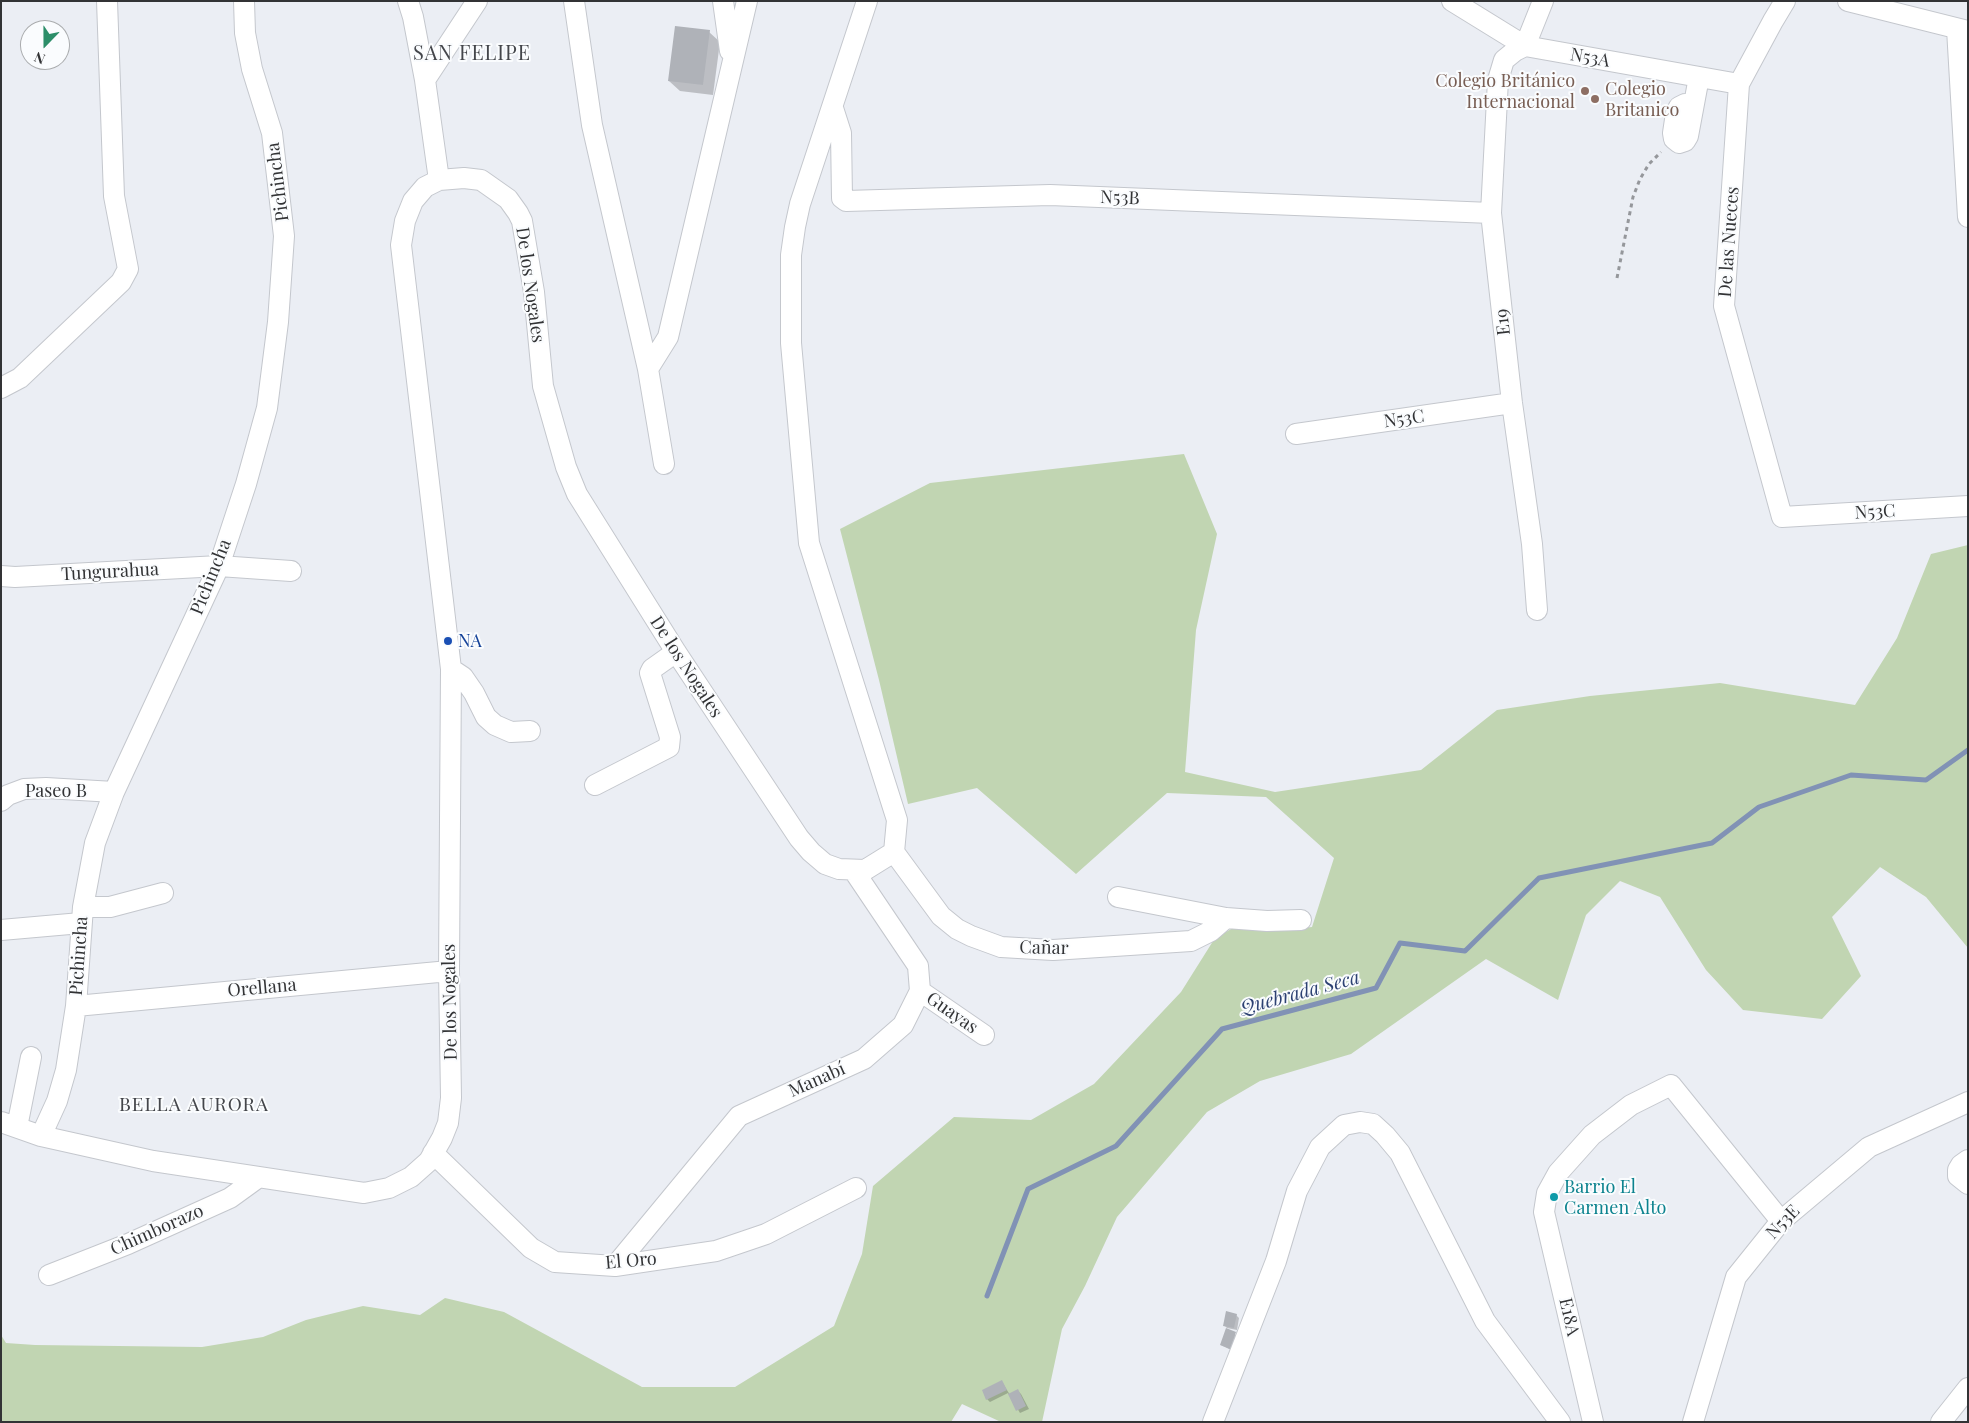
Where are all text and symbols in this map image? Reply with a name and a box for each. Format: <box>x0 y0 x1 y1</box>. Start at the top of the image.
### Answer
north arrow <box>20 20 70 70</box>
district label: SAN FELIPE <box>412 42 532 66</box>
street label: N53A <box>1569 44 1611 72</box>
text: N <box>31 48 48 69</box>
place label: Colegio Británico Internacional <box>1435 70 1575 112</box>
place label: Colegio Britanico <box>1605 78 1679 120</box>
marker: Colegio Británico Internacional <box>1579 85 1591 97</box>
marker: Colegio Britanico <box>1589 93 1601 105</box>
street label: Pichincha <box>262 141 294 223</box>
street label: De las Nueces <box>1714 186 1744 298</box>
street label: N53B <box>1100 187 1140 209</box>
street label: De los Nogales <box>511 226 549 344</box>
street label: E19 <box>1491 308 1515 336</box>
street label: N53C <box>1382 405 1426 433</box>
street label: N53C <box>1854 500 1896 524</box>
street label: Pichincha <box>186 536 236 618</box>
street label: Tungurahua <box>61 559 159 585</box>
street label: De los Nogales <box>645 612 727 722</box>
place label: NA <box>458 630 482 652</box>
marker: NA <box>442 635 454 647</box>
street label: Paseo B <box>25 780 87 802</box>
street label: Pichincha <box>65 916 93 996</box>
street label: Cañar <box>1019 937 1069 959</box>
street label: De los Nogales <box>438 944 462 1060</box>
water label: Quebrada Seca <box>1238 966 1362 1020</box>
street label: Orellana <box>227 974 297 1002</box>
street label: Guayas <box>922 988 982 1038</box>
street label: Manabí <box>785 1058 849 1102</box>
district label: BELLA AURORA <box>118 1094 270 1116</box>
place label: Barrio El Carmen Alto <box>1564 1176 1666 1218</box>
marker: Barrio El Carmen Alto <box>1548 1191 1560 1203</box>
street label: Chimborazo <box>107 1200 207 1260</box>
street label: N53E <box>1762 1200 1804 1244</box>
street label: El Oro <box>604 1248 658 1274</box>
street label: E18A <box>1554 1296 1584 1338</box>

